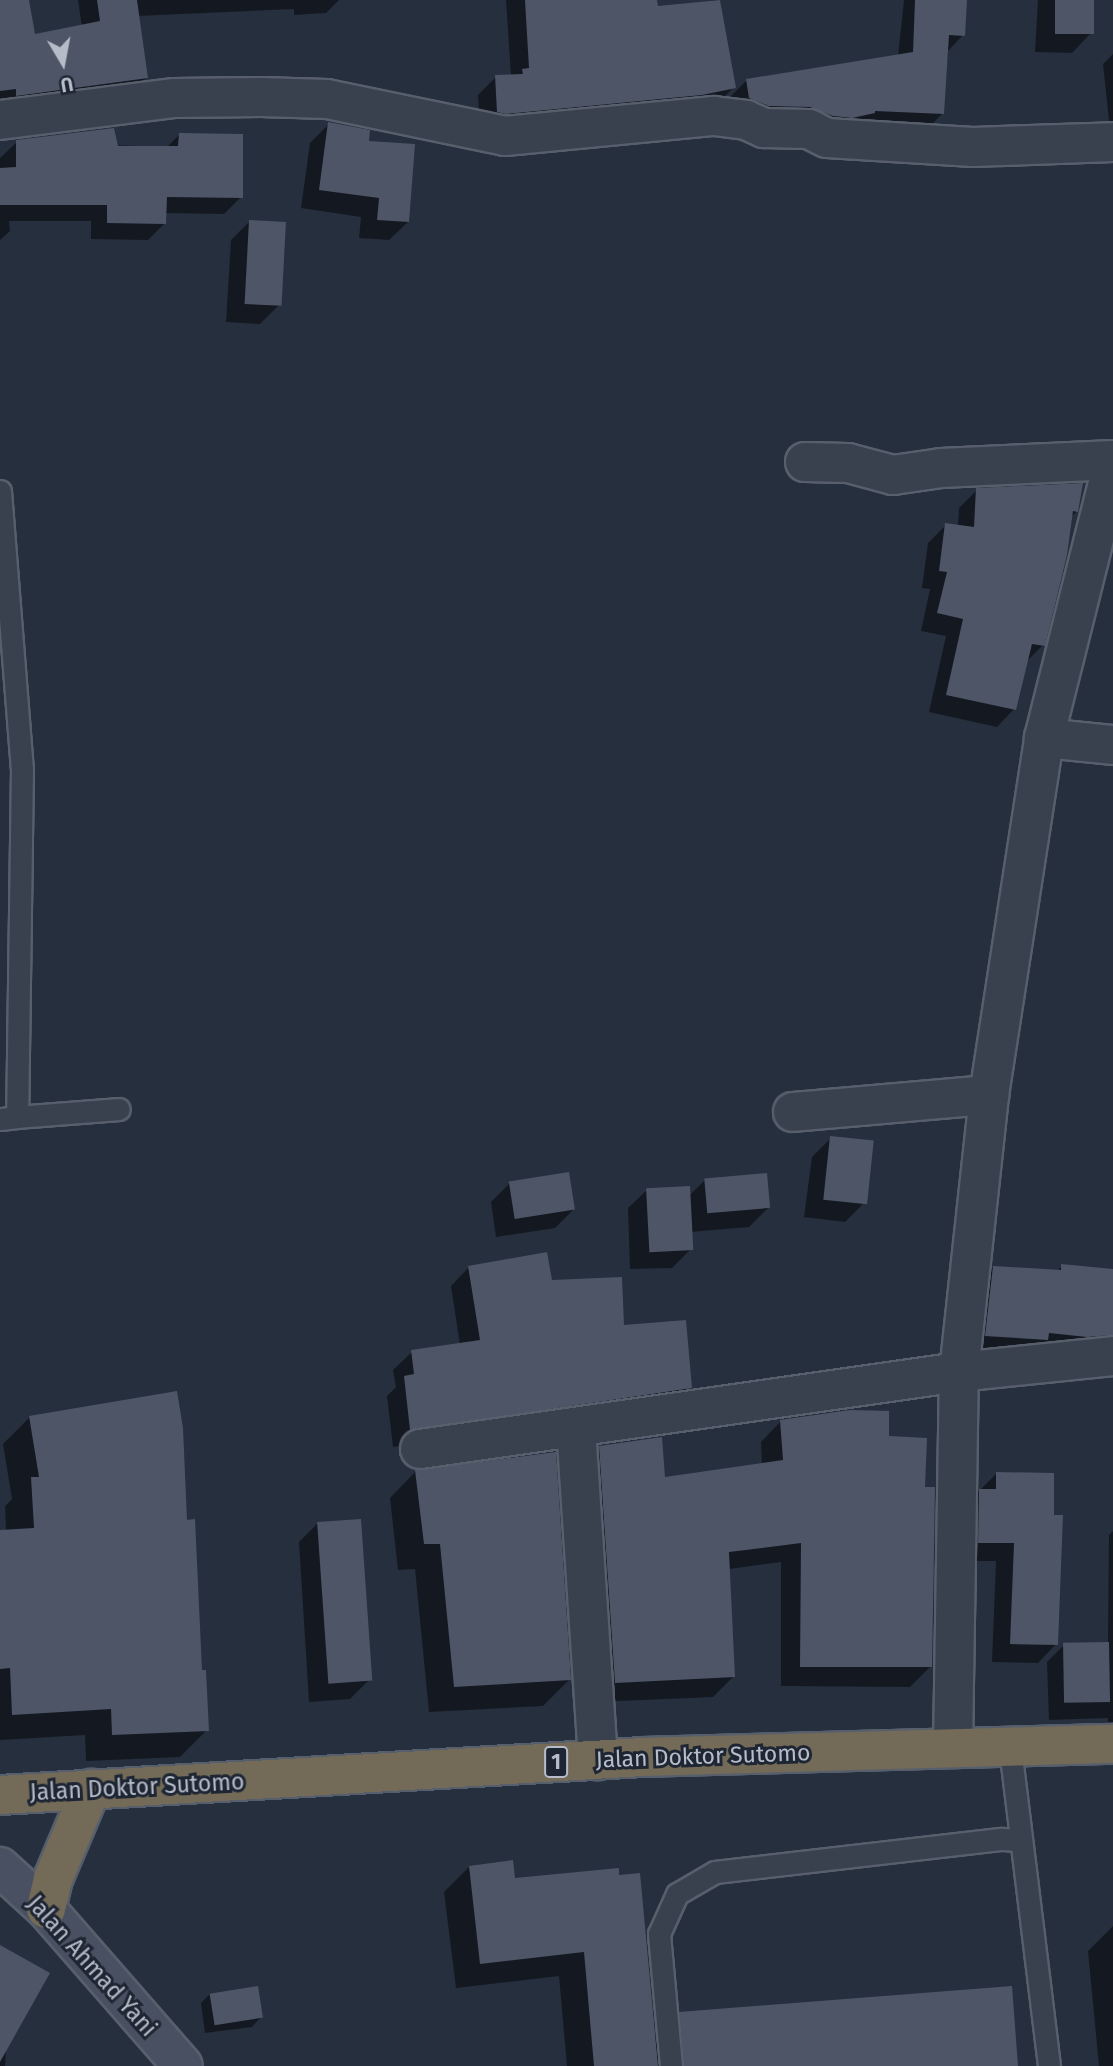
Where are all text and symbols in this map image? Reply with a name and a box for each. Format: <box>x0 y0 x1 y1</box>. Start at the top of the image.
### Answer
north arrow <box>28 28 98 98</box>
text: U <box>59 72 75 97</box>
street label: Jalan Doktor Sutomo <box>595 1738 811 1774</box>
road number: 1 <box>544 1744 568 1780</box>
street label: Jalan Doktor Sutomo <box>29 1768 245 1806</box>
street label: Jalan Ahmad Yani <box>22 1890 162 2042</box>

